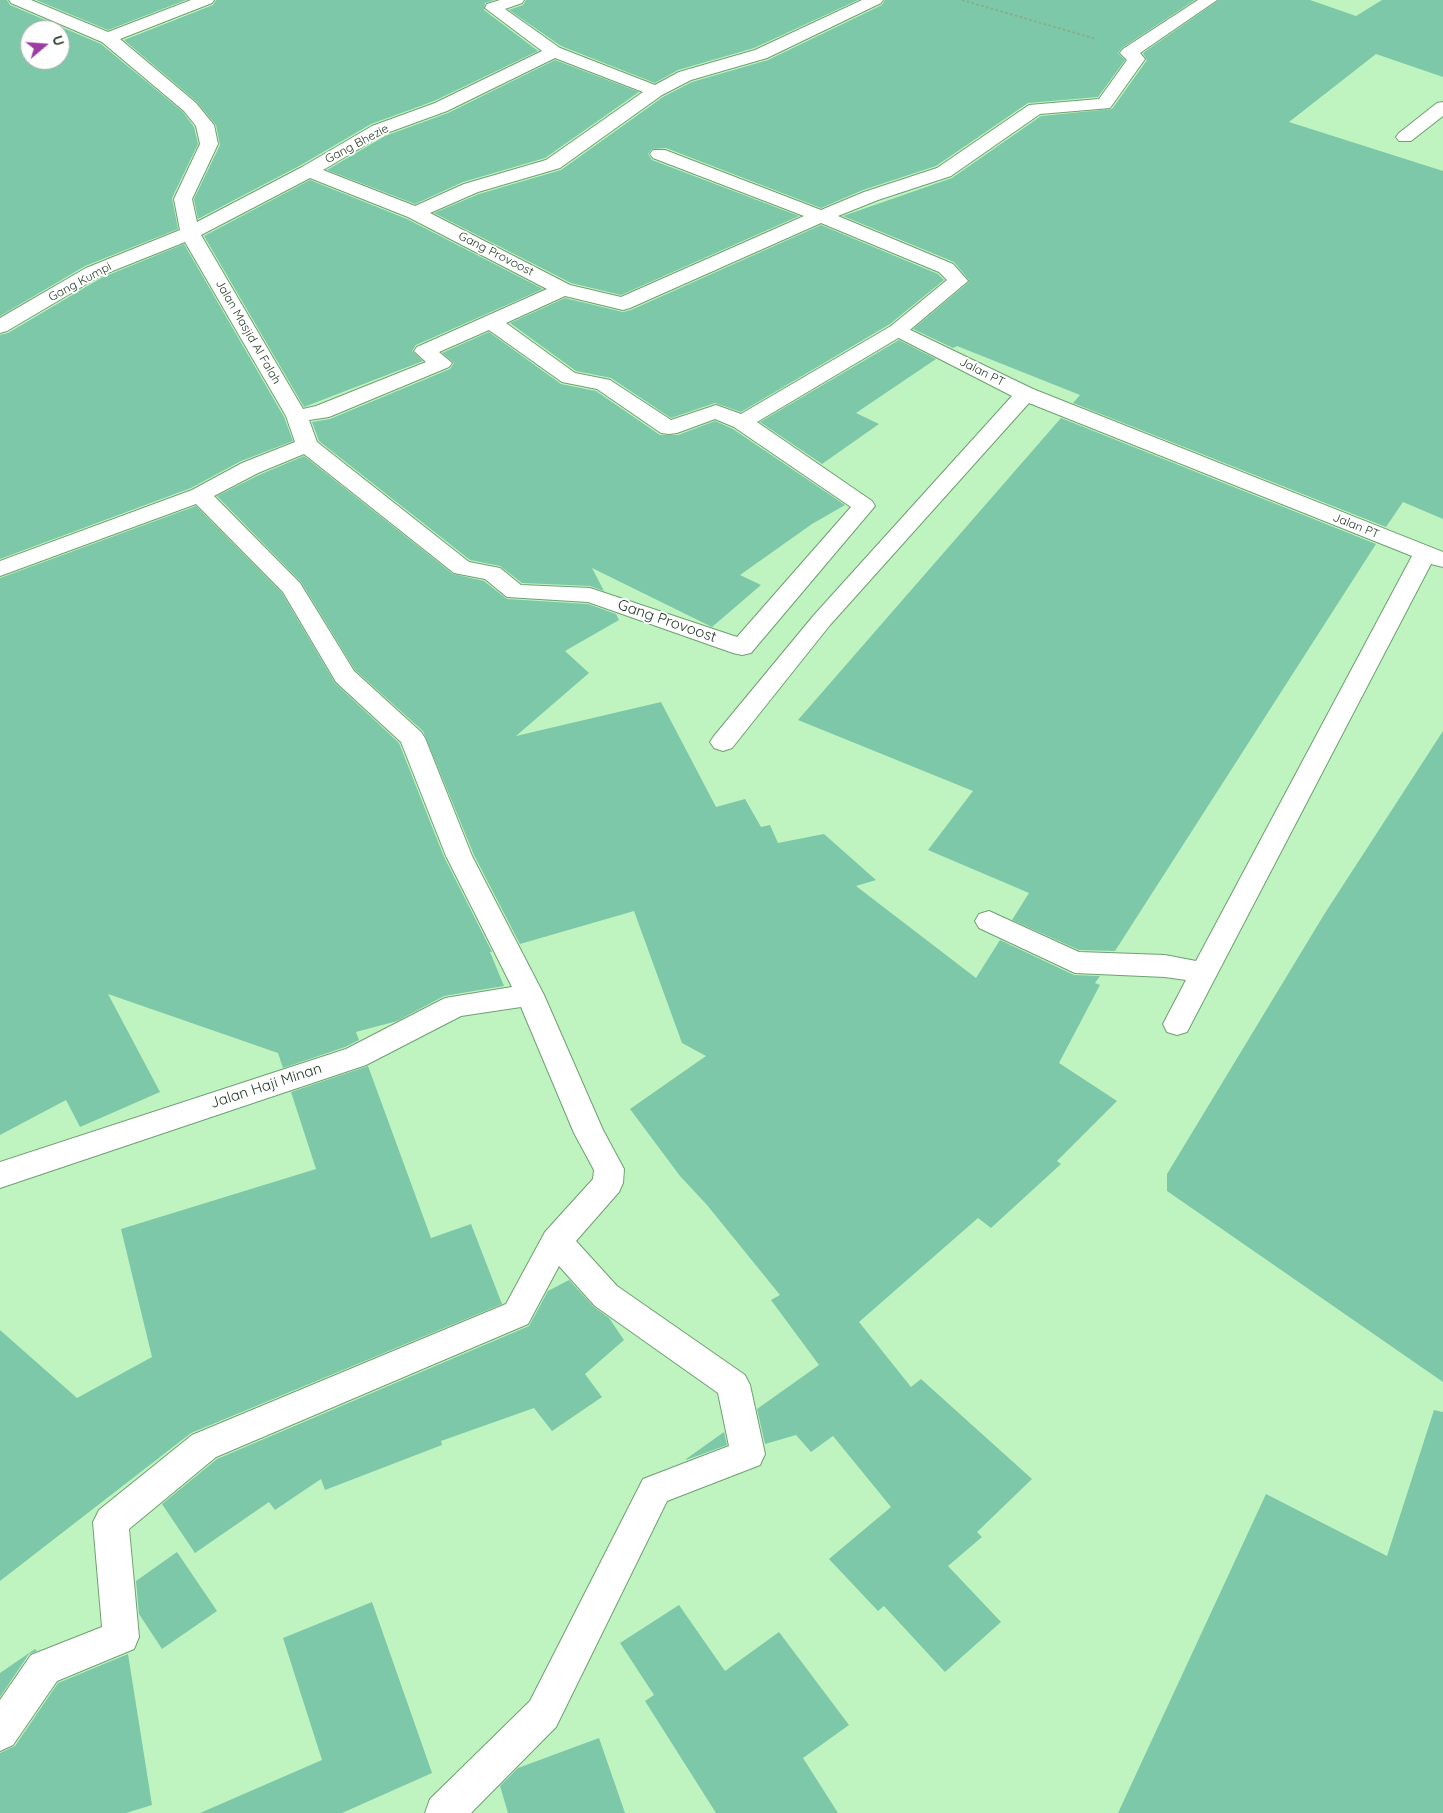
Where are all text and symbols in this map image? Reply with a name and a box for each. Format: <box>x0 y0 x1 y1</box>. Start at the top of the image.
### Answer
north arrow <box>20 20 70 70</box>
text: U <box>48 33 68 48</box>
street label: Gang Bhezie <box>323 121 391 167</box>
street label: Gang Provoost <box>456 229 536 279</box>
street label: Gang Kumpi <box>46 259 114 305</box>
street label: Jalan Masjid Al Falah <box>212 277 284 387</box>
street label: Jalan PT <box>957 355 1007 389</box>
street label: Jalan PT <box>1331 510 1381 542</box>
street label: Gang Provoost <box>615 596 719 646</box>
street label: Jalan Haji Minan <box>208 1059 324 1113</box>

